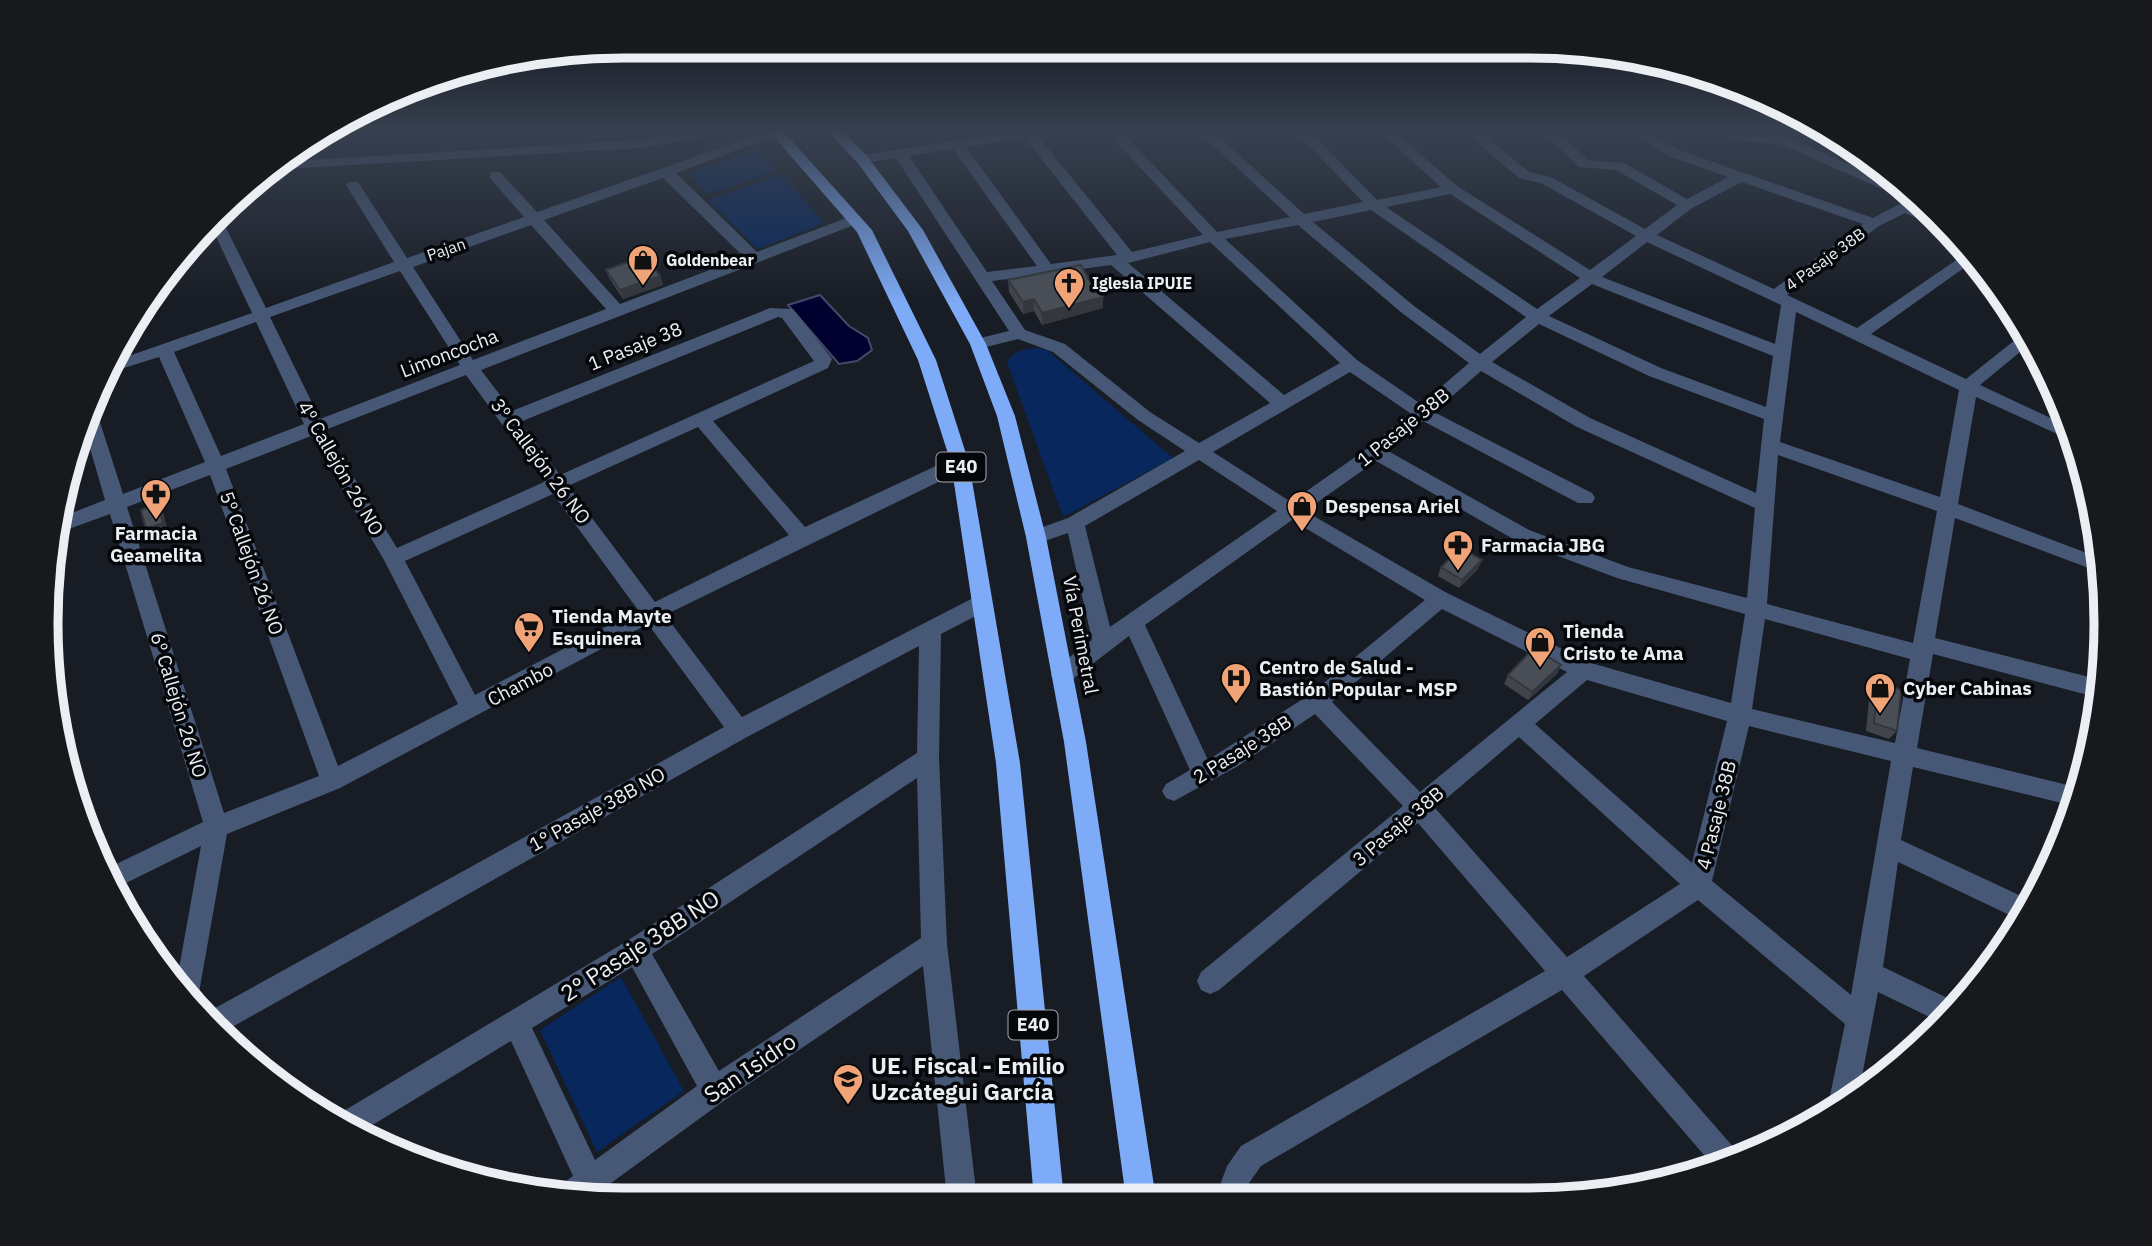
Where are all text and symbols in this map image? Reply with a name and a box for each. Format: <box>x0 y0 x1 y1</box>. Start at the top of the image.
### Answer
street label: 4 Pasaje 38B <box>1781 223 1869 295</box>
street label: Pajan <box>424 233 468 265</box>
shop icon: Goldenbear <box>626 243 660 287</box>
place label: Goldenbear <box>666 250 754 270</box>
church icon: Iglesia IPUIE <box>1052 266 1086 310</box>
place label: Iglesia IPUIE <box>1092 273 1192 293</box>
street label: 1 Pasaje 38 <box>585 316 685 376</box>
street label: Limoncocha <box>397 323 501 383</box>
street label: 1 Pasaje 38B <box>1352 383 1454 471</box>
street label: 3º Callejón 26 NO <box>486 394 596 528</box>
street label: 4º Callejón 26 NO <box>293 397 389 539</box>
road number: E40 <box>936 452 986 481</box>
pharmacy icon: Farmacia Geamelita <box>139 477 173 521</box>
street label: 5º Callejón 26 NO <box>215 488 289 638</box>
shop icon: Despensa Ariel <box>1285 489 1319 533</box>
place label: Despensa Ariel <box>1325 494 1460 518</box>
place label: Farmacia Geamelita <box>110 521 202 567</box>
pharmacy icon: Farmacia JBG <box>1441 528 1475 572</box>
place label: Farmacia JBG <box>1481 533 1605 557</box>
street label: Vía Perimetral <box>1058 574 1104 696</box>
place label: Tienda Mayte Esquinera <box>552 604 672 650</box>
supermarket icon: Tienda Mayte Esquinera <box>512 610 546 654</box>
place label: Tienda Cristo te Ama <box>1563 619 1684 665</box>
shop icon: Tienda Cristo te Ama <box>1523 625 1557 669</box>
street label: 6º Callejón 26 NO <box>145 629 213 781</box>
place label: Centro de Salud - Bastión Popular - MSP <box>1259 655 1458 701</box>
street label: Chambo <box>483 657 557 711</box>
hospital icon: Centro de Salud - Bastión Popular - MSP <box>1219 661 1253 705</box>
shop icon: Cyber Cabinas <box>1863 671 1897 715</box>
place label: Cyber Cabinas <box>1903 676 2032 700</box>
street label: 2 Pasaje 38B <box>1188 709 1296 789</box>
street label: 4 Pasaje 38B <box>1691 758 1741 872</box>
street label: 1° Pasaje 38B NO <box>525 762 669 856</box>
street label: 3 Pasaje 38B <box>1348 781 1448 871</box>
street label: 2° Pasaje 38B NO <box>554 883 725 1008</box>
road number: E40 <box>1009 1010 1058 1040</box>
street label: San Isidro <box>698 1025 801 1109</box>
place label: UE. Fiscal - Emilio Uzcátegui García <box>871 1050 1065 1106</box>
school or university icon: UE. Fiscal - Emilio Uzcátegui García <box>831 1062 865 1106</box>

